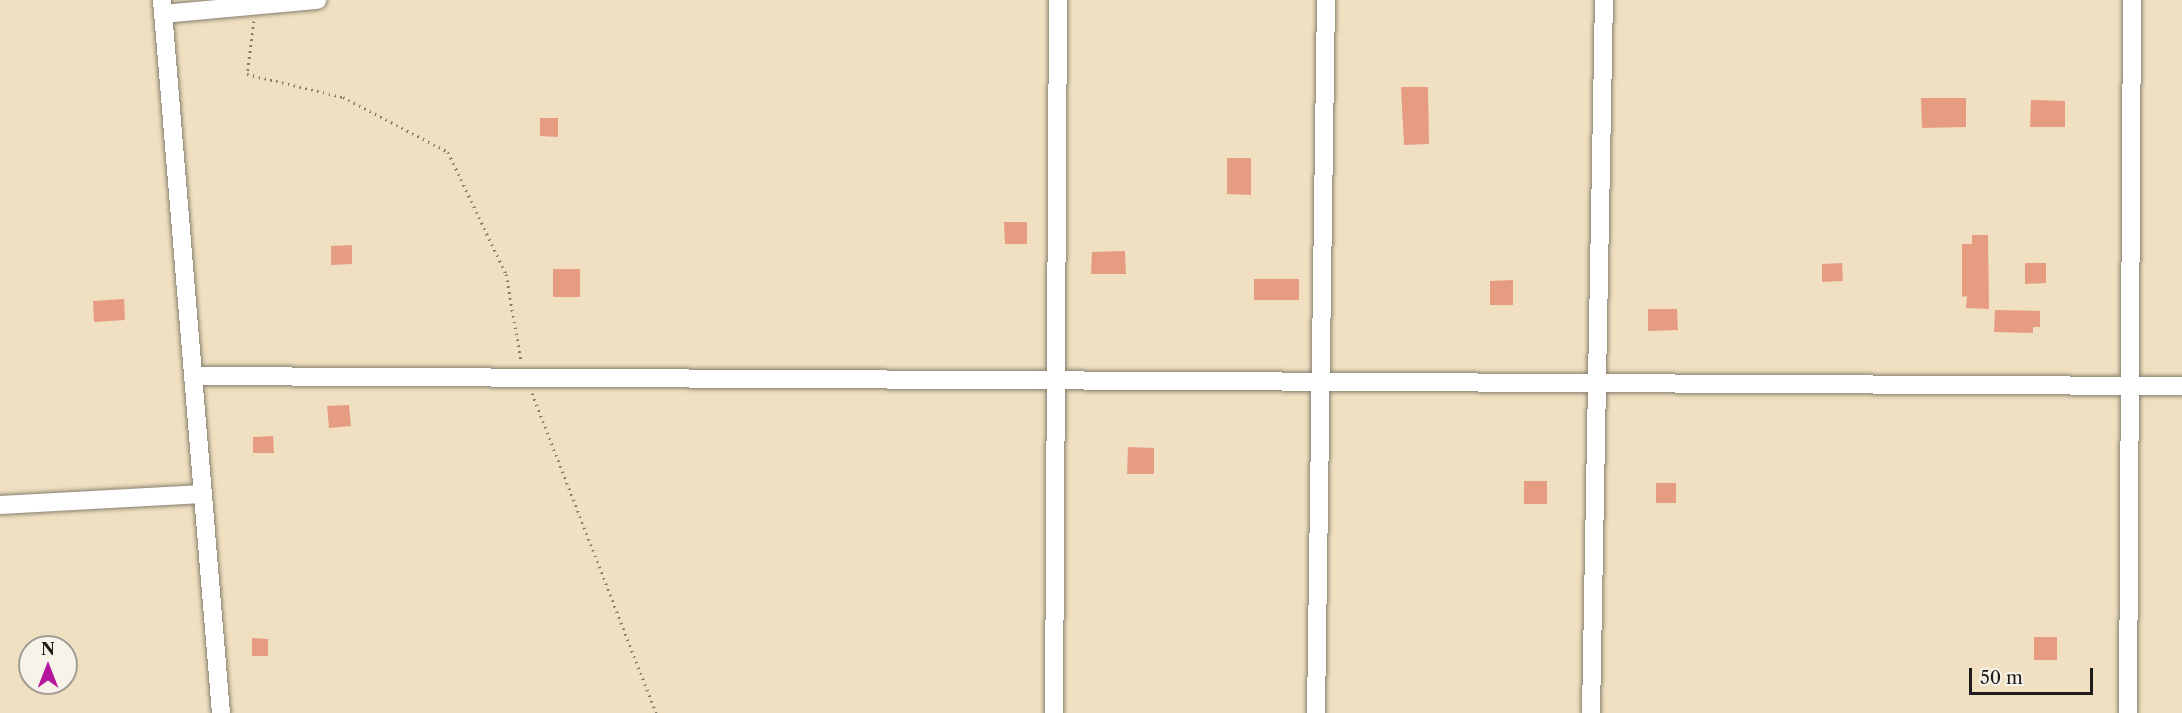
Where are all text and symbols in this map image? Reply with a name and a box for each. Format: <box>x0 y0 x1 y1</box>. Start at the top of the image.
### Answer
north arrow <box>18 635 78 695</box>
text: N <box>41 639 55 659</box>
scale bar <box>1972 656 2096 694</box>
text: 50 m <box>1980 667 2023 689</box>

